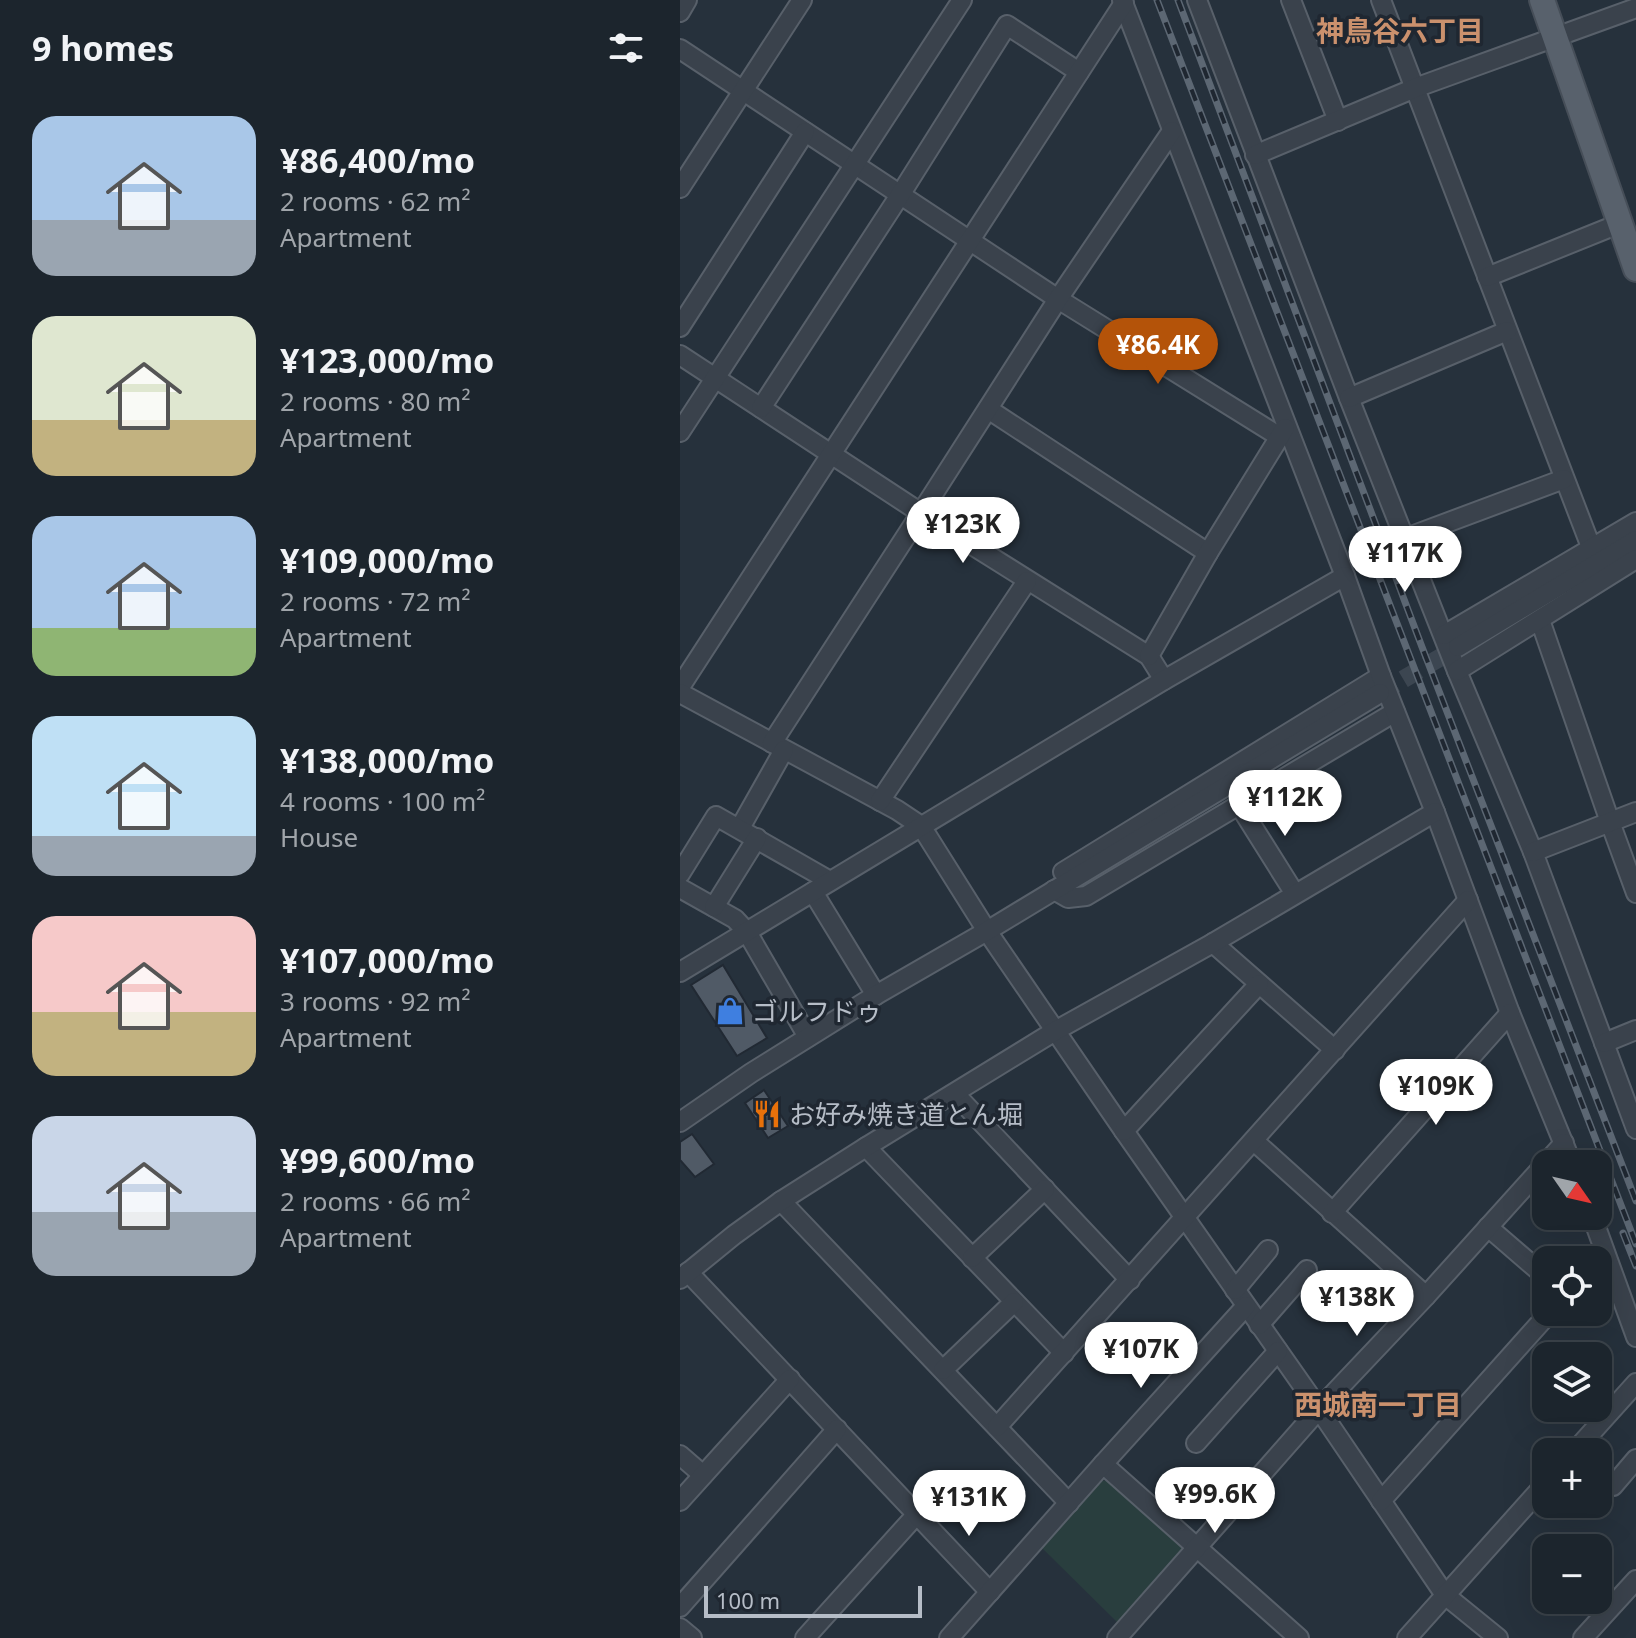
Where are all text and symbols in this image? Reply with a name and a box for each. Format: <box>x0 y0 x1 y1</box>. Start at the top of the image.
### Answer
district label: 神鳥谷六丁目 <box>1316 11 1484 49</box>
text: 9 homes <box>32 25 174 71</box>
icon: filters <box>604 26 648 70</box>
text: ¥86,400/mo <box>280 137 475 183</box>
icon: home <box>96 148 192 244</box>
text: 2 rooms · 62 m² <box>280 183 470 219</box>
text: Apartment <box>280 219 412 255</box>
pin: ¥86.4K <box>1093 318 1223 386</box>
text: ¥86.4K <box>1116 326 1200 362</box>
text: ¥123,000/mo <box>280 337 494 383</box>
icon: home <box>96 348 192 444</box>
text: 2 rooms · 80 m² <box>280 383 470 419</box>
text: Apartment <box>280 419 412 455</box>
pin: ¥123K <box>907 497 1019 565</box>
text: ¥123K <box>925 505 1001 541</box>
pin: ¥117K <box>1349 526 1461 594</box>
text: ¥117K <box>1367 534 1443 570</box>
text: ¥109,000/mo <box>280 537 494 583</box>
icon: home <box>96 548 192 644</box>
text: 2 rooms · 72 m² <box>280 583 470 619</box>
text: Apartment <box>280 619 412 655</box>
text: ¥138,000/mo <box>280 737 494 783</box>
icon: home <box>96 748 192 844</box>
pin: ¥112K <box>1229 770 1341 838</box>
text: ¥112K <box>1247 778 1323 814</box>
text: 4 rooms · 100 m² <box>280 783 485 819</box>
text: House <box>280 819 358 855</box>
text: ¥107,000/mo <box>280 937 494 983</box>
icon: home <box>96 948 192 1044</box>
text: 3 rooms · 92 m² <box>280 983 470 1019</box>
place label: ゴルフドゥ <box>752 993 882 1029</box>
shop icon: ゴルフドゥ <box>715 996 745 1026</box>
text: Apartment <box>280 1019 412 1055</box>
pin: ¥109K <box>1380 1059 1492 1127</box>
text: ¥109K <box>1398 1067 1474 1103</box>
place label: お好み焼き道とん堀 <box>789 1096 1023 1132</box>
restaurant icon: お好み焼き道とん堀 <box>752 1099 782 1129</box>
text: ¥99,600/mo <box>280 1137 475 1183</box>
icon: home <box>96 1148 192 1244</box>
north arrow <box>1532 1150 1612 1230</box>
map controls <box>1532 1150 1612 1614</box>
text: 2 rooms · 66 m² <box>280 1183 470 1219</box>
text: Apartment <box>280 1219 412 1255</box>
button: locate <box>1532 1246 1612 1326</box>
pin: ¥138K <box>1301 1270 1413 1338</box>
text: ¥138K <box>1319 1278 1395 1314</box>
pin: ¥107K <box>1085 1322 1197 1390</box>
text: ¥107K <box>1103 1330 1179 1366</box>
button: layers <box>1532 1342 1612 1422</box>
district label: 西城南一丁目 <box>1294 1385 1462 1423</box>
button: + <box>1532 1438 1612 1518</box>
pin: ¥99.6K <box>1150 1467 1280 1535</box>
pin: ¥131K <box>913 1470 1025 1538</box>
text: ¥99.6K <box>1173 1475 1257 1511</box>
text: ¥131K <box>931 1478 1007 1514</box>
button: − <box>1532 1534 1612 1614</box>
scale bar <box>704 1582 922 1618</box>
text: 100 m <box>716 1585 780 1615</box>

